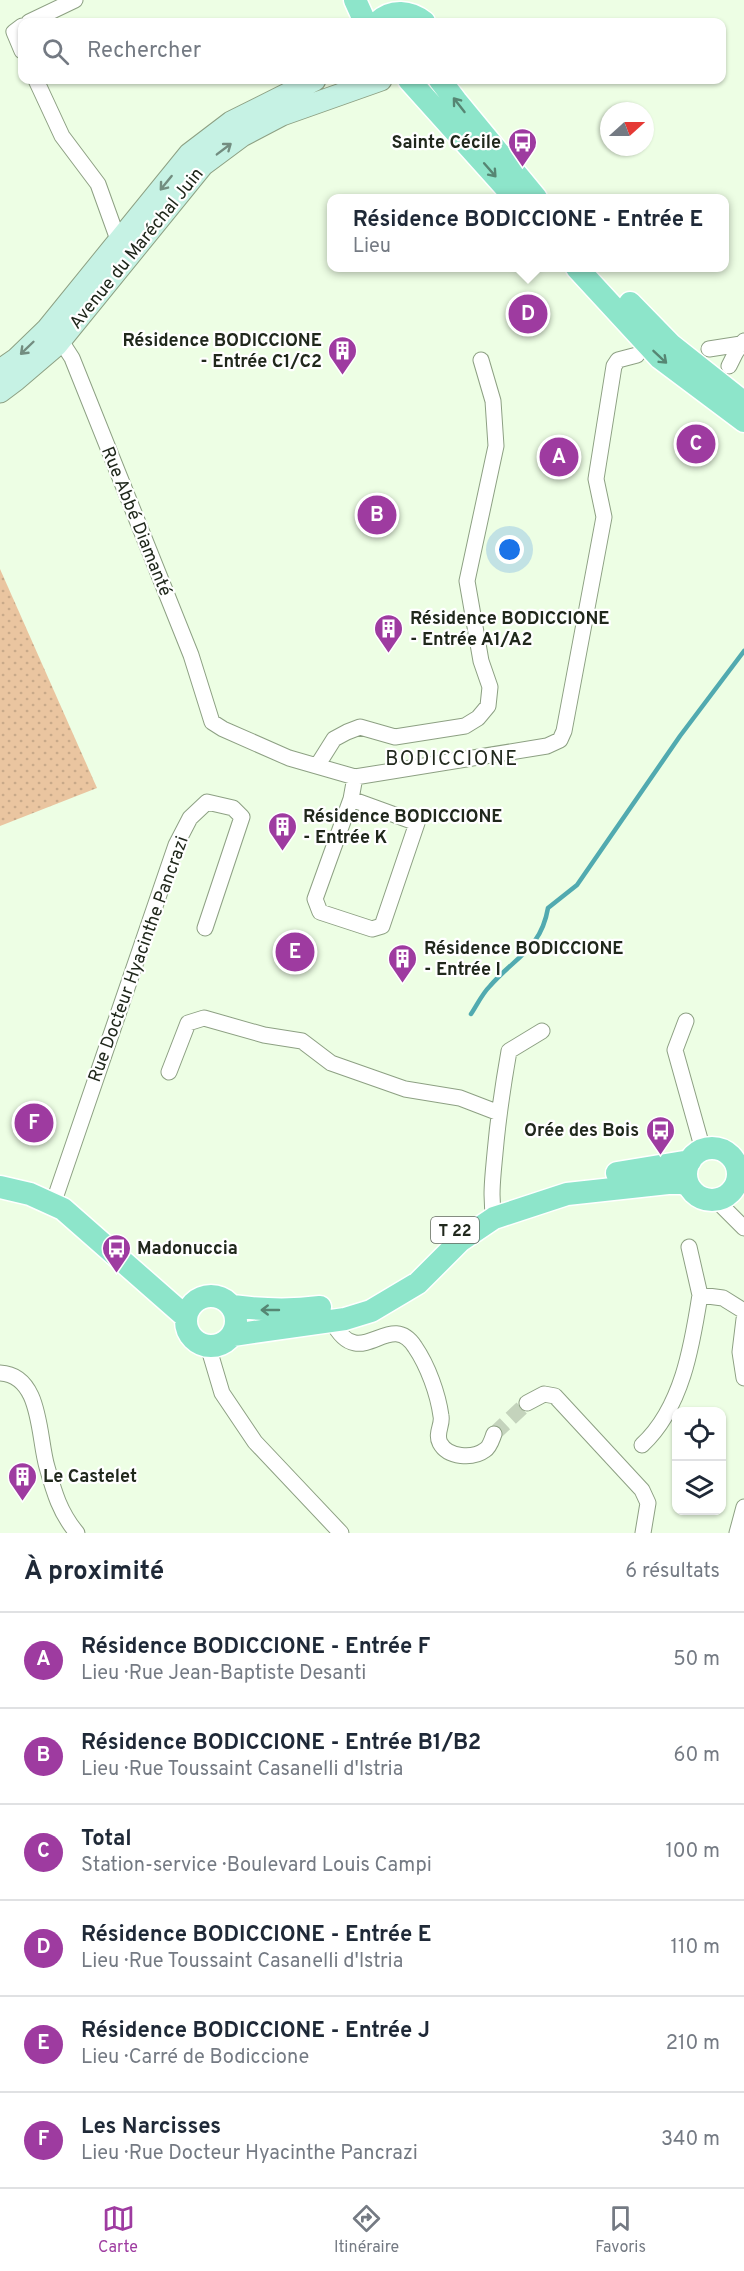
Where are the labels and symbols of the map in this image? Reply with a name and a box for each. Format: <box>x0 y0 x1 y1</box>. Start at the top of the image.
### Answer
one-way arrow <box>452 97 465 113</box>
north arrow <box>600 102 654 156</box>
bus stop icon: Sainte Cécile <box>506 126 538 168</box>
place label: Sainte Cécile <box>391 132 501 155</box>
one-way arrow <box>215 143 231 156</box>
one-way arrow <box>483 162 497 177</box>
street label: Avenue du Maréchal Juin <box>65 164 209 334</box>
one-way arrow <box>159 175 172 191</box>
pin: D <box>508 292 548 336</box>
place label: Résidence BODICCIONE - Entrée C1/C2 <box>122 330 322 374</box>
building icon: Résidence BODICCIONE - Entrée C1/C2 <box>327 334 359 376</box>
one-way arrow <box>19 341 34 356</box>
one-way arrow <box>652 349 667 363</box>
pin: C <box>676 422 716 466</box>
pin: A <box>540 434 578 480</box>
street label: Rue Abbé Diamanté <box>95 443 176 600</box>
pin: B <box>358 492 397 538</box>
your location <box>495 535 524 564</box>
place label: Résidence BODICCIONE - Entrée A1/A2 <box>410 608 610 652</box>
building icon: Résidence BODICCIONE - Entrée A1/A2 <box>373 612 405 654</box>
district label: BODICCIONE <box>385 747 519 773</box>
place label: Résidence BODICCIONE - Entrée K <box>303 806 503 850</box>
building icon: Résidence BODICCIONE - Entrée K <box>266 810 298 852</box>
street label: Rue Docteur Hyacinthe Pancrazi <box>84 833 195 1086</box>
pin: E <box>276 930 314 974</box>
place label: Résidence BODICCIONE - Entrée I <box>424 938 624 982</box>
building icon: Résidence BODICCIONE - Entrée I <box>387 942 419 984</box>
pin: F <box>15 1100 54 1146</box>
bus stop icon: Orée des Bois <box>644 1114 676 1156</box>
place label: Orée des Bois <box>524 1120 639 1143</box>
road number: T 22 <box>431 1217 479 1243</box>
bus stop icon: Madonuccia <box>100 1232 132 1274</box>
place label: Madonuccia <box>137 1238 238 1261</box>
one-way arrow <box>260 1304 280 1316</box>
building icon: Le Castelet <box>6 1460 38 1502</box>
place label: Le Castelet <box>43 1466 137 1489</box>

